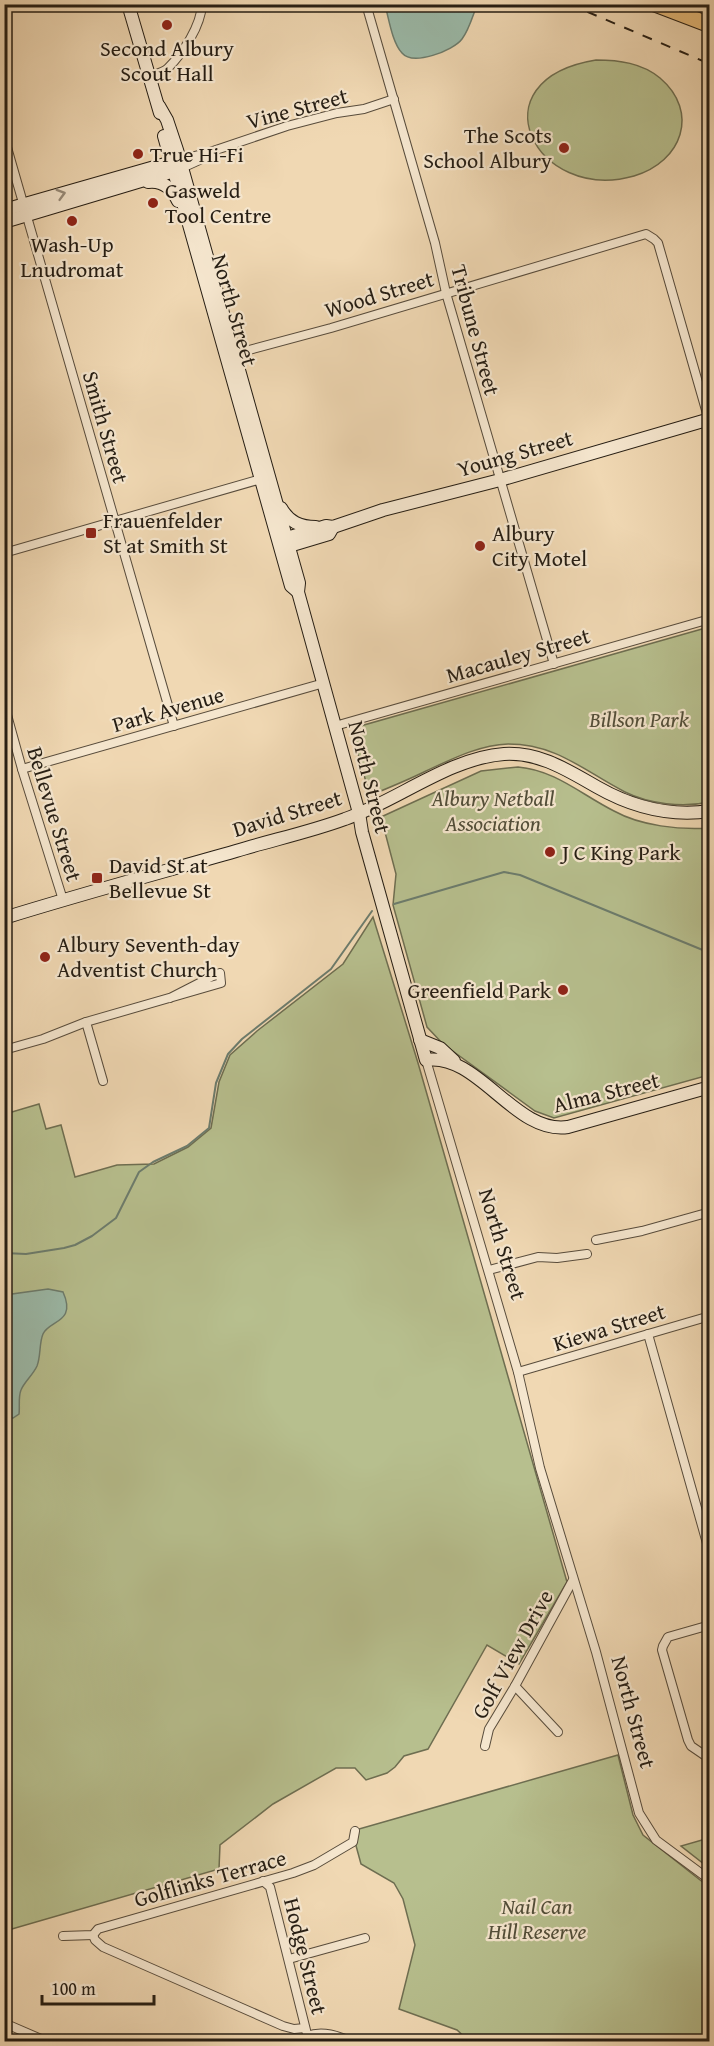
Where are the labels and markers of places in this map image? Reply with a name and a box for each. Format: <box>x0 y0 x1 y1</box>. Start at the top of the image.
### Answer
marker: Second Albury Scout Hall <box>160 18 174 32</box>
place label: Second Albury Scout Hall <box>100 32 234 89</box>
place label: The Scots School Albury <box>423 119 552 176</box>
place label: True Hi-Fi <box>150 138 244 170</box>
marker: The Scots School Albury <box>557 141 571 155</box>
marker: True Hi-Fi <box>131 147 145 161</box>
place label: Gasweld Tool Centre <box>165 174 271 231</box>
marker: Gasweld Tool Centre <box>146 196 160 210</box>
marker: Wash-Up Lnudromat <box>65 214 79 228</box>
place label: Wash-Up Lnudromat <box>21 228 124 285</box>
place label: Frauenfelder St at Smith St <box>103 504 228 561</box>
place label: Albury City Motel <box>492 517 587 574</box>
marker: Frauenfelder St at Smith St <box>84 526 98 540</box>
marker: Albury City Motel <box>473 539 487 553</box>
place label: J C King Park <box>559 836 681 868</box>
marker: J C King Park <box>543 845 557 859</box>
place label: David St at Bellevue St <box>109 849 211 906</box>
marker: David St at Bellevue St <box>90 871 104 885</box>
place label: Albury Seventh-day Adventist Church <box>57 928 240 985</box>
marker: Albury Seventh-day Adventist Church <box>38 950 52 964</box>
place label: Greenfield Park <box>408 974 552 1006</box>
marker: Greenfield Park <box>556 983 570 997</box>

